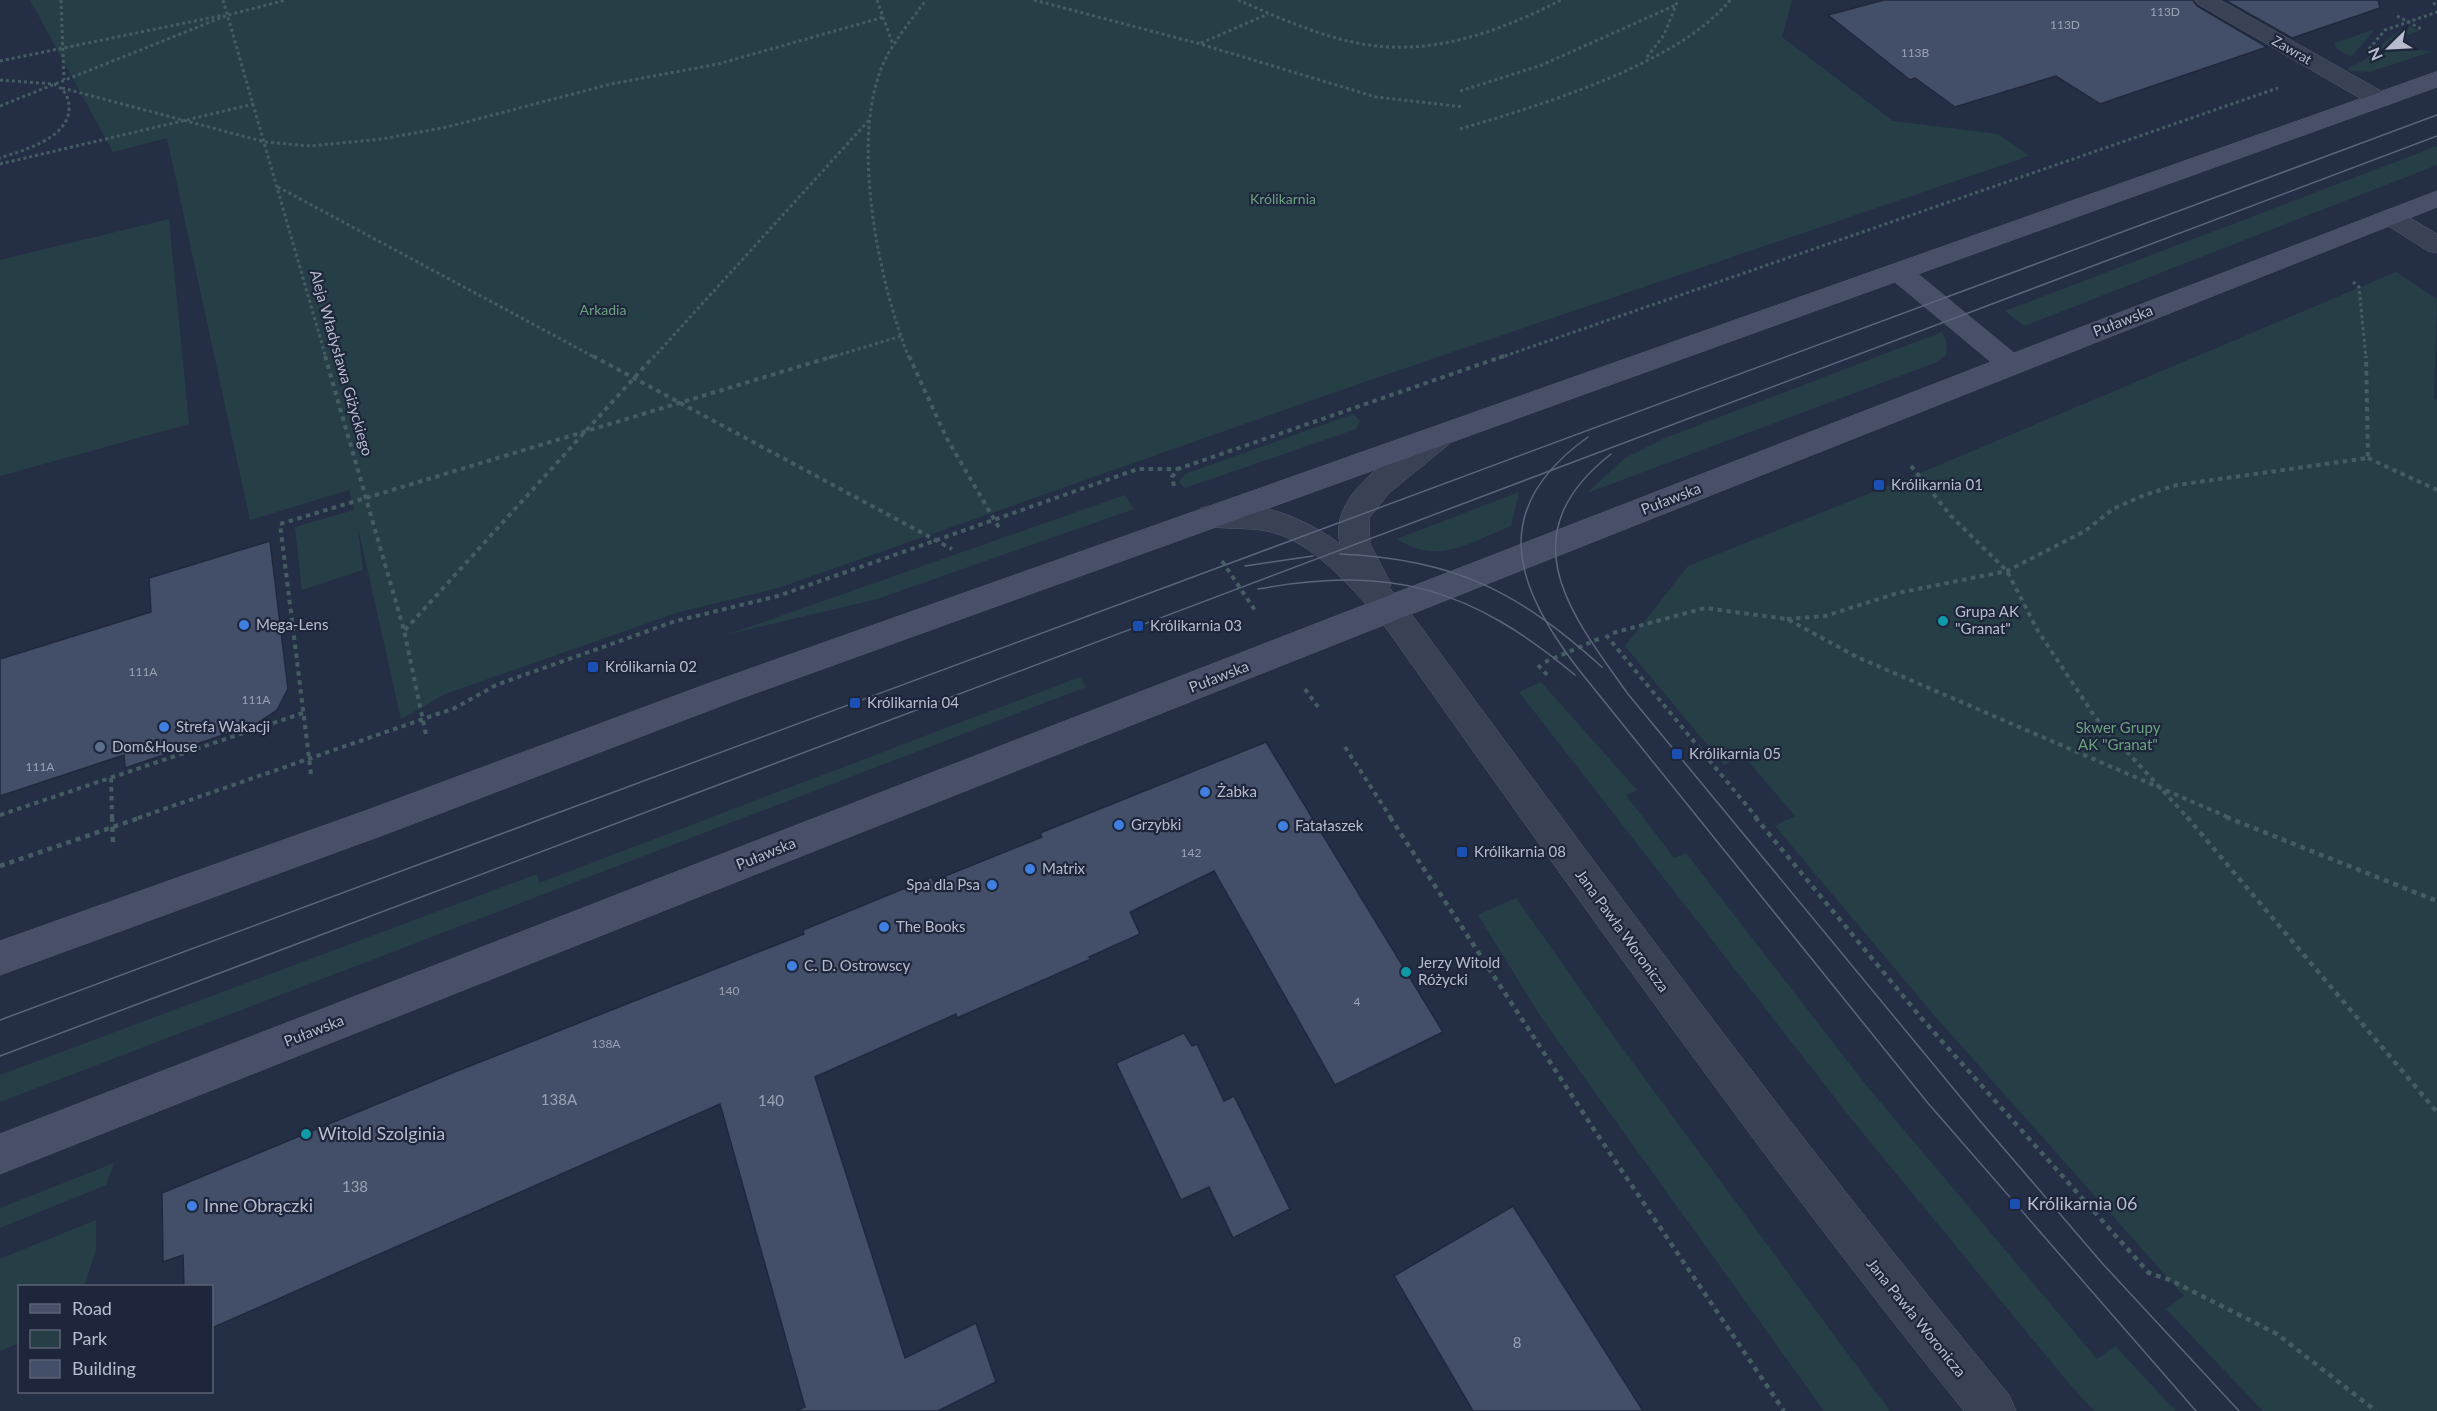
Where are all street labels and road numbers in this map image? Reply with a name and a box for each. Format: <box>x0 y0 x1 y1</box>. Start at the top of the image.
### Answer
street label: Zawrat <box>2269 31 2315 68</box>
street label: Aleja Władysława Giżyckiego <box>307 268 377 458</box>
street label: Puławska <box>2090 300 2155 340</box>
street label: Puławska <box>1638 478 1703 518</box>
street label: Puławska <box>1186 656 1251 696</box>
street label: Puławska <box>733 833 798 873</box>
street label: Jana Pawła Woronicza <box>1572 866 1673 995</box>
street label: Puławska <box>281 1010 346 1050</box>
street label: Jana Pawła Woronicza <box>1864 1255 1970 1380</box>

